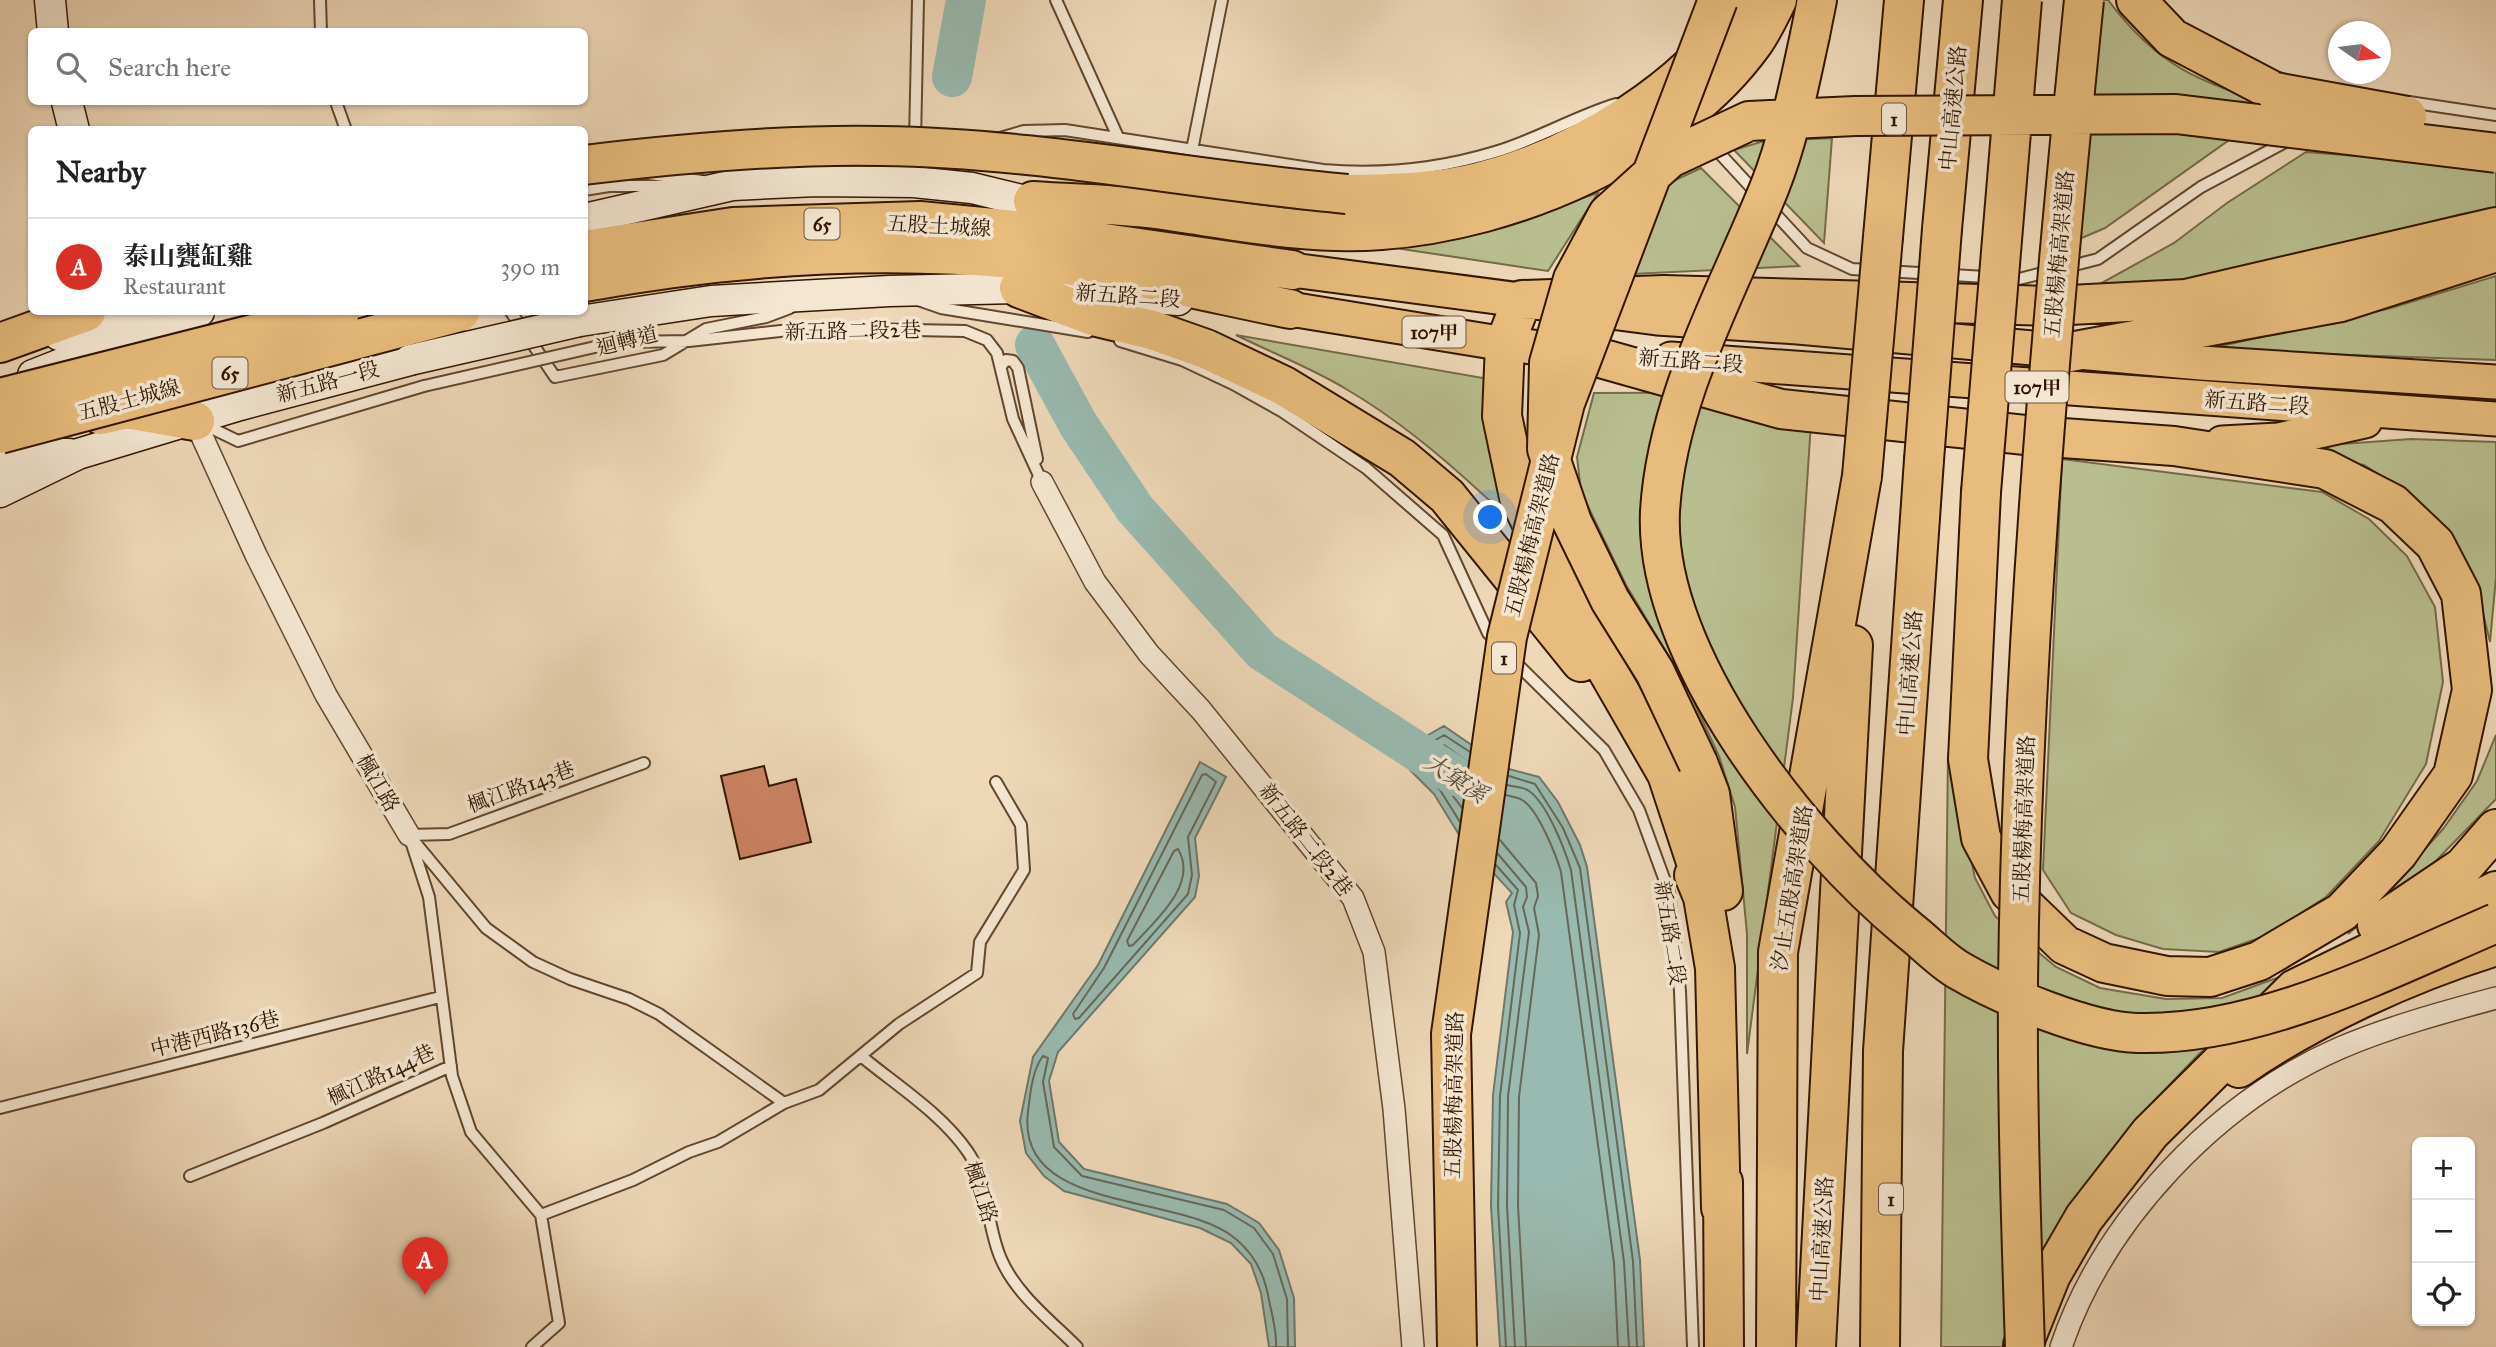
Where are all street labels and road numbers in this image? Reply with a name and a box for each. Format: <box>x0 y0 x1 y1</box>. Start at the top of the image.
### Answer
street label: 中山高速公路 <box>1935 44 1971 172</box>
road number: 1 <box>1882 104 1906 134</box>
street label: 五股楊梅高架道路 <box>2039 169 2079 339</box>
road number: 65 <box>804 208 840 240</box>
street label: 五股土城線 <box>886 210 992 242</box>
street label: 新五路二段 <box>1075 279 1181 313</box>
road number: 107甲 <box>1402 316 1466 348</box>
street label: 新五路二段2巷 <box>785 317 921 345</box>
street label: 迴轉道 <box>593 321 661 361</box>
street label: 新五路二段 <box>1638 344 1744 378</box>
street label: 新五路一段 <box>274 356 382 408</box>
road number: 65 <box>212 358 247 388</box>
road number: 107甲 <box>2006 372 2068 402</box>
street label: 五股土城線 <box>75 374 183 426</box>
street label: 新五路二段 <box>2204 386 2310 420</box>
street label: 五股楊梅高架道路 <box>1499 450 1565 620</box>
street label: 中山高速公路 <box>1893 609 1927 737</box>
road number: 1 <box>1492 642 1516 674</box>
street label: 五股楊梅高架道路 <box>2008 735 2040 903</box>
street label: 楓江路 <box>351 749 405 817</box>
street label: 楓江路143巷 <box>464 756 578 818</box>
street label: 新五路二段2巷 <box>1254 778 1358 902</box>
street label: 汐止五股高架道路 <box>1766 803 1818 973</box>
street label: 新五路二段 <box>1649 879 1691 987</box>
street label: 中港西路136巷 <box>148 1005 282 1063</box>
street label: 五股楊梅高架道路 <box>1440 1011 1468 1179</box>
street label: 楓江路144巷 <box>323 1039 439 1111</box>
street label: 楓江路 <box>959 1158 1003 1226</box>
street label: 中山高速公路 <box>1806 1175 1838 1303</box>
road number: 1 <box>1879 1184 1903 1214</box>

